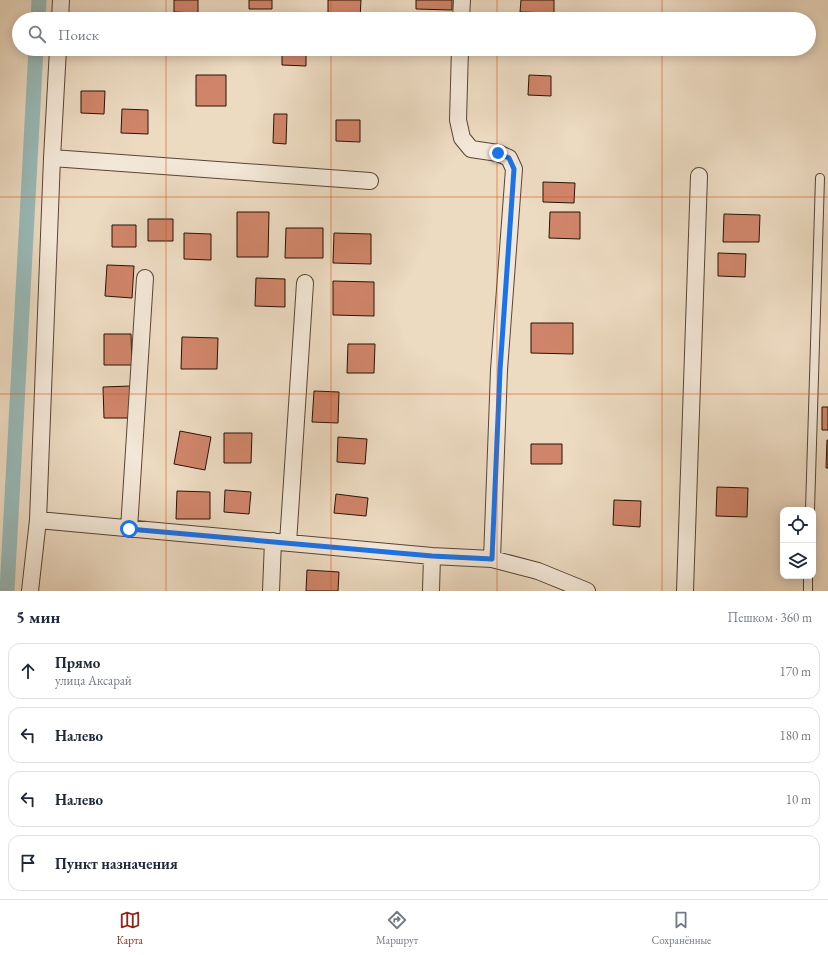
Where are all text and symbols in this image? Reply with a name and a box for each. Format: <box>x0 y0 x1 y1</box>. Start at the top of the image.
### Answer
search box <box>12 12 816 56</box>
icon: search <box>26 23 48 45</box>
text: Поиск <box>58 25 99 44</box>
route end <box>489 144 507 162</box>
map controls <box>780 507 816 579</box>
button: locate <box>780 507 816 543</box>
route start <box>120 520 138 538</box>
button: layers <box>780 543 816 579</box>
text: 5 мин <box>16 606 60 628</box>
text: Пешком · 360 m <box>728 609 812 626</box>
text: Прямо <box>55 653 100 672</box>
icon: ahead <box>17 660 39 682</box>
text: 170 m <box>780 663 811 680</box>
text: улица Аксарай <box>55 672 132 689</box>
icon: left <box>17 724 39 746</box>
text: Налево <box>55 726 103 745</box>
text: 180 m <box>780 727 811 744</box>
icon: left <box>17 788 39 810</box>
text: Налево <box>55 790 103 809</box>
text: 10 m <box>786 791 811 808</box>
icon: arrive <box>17 852 39 874</box>
text: Пункт назначения <box>55 854 178 873</box>
tab: Карта <box>117 909 143 947</box>
tab: Маршрут <box>376 909 418 947</box>
tab: Сохранённые <box>651 909 711 947</box>

